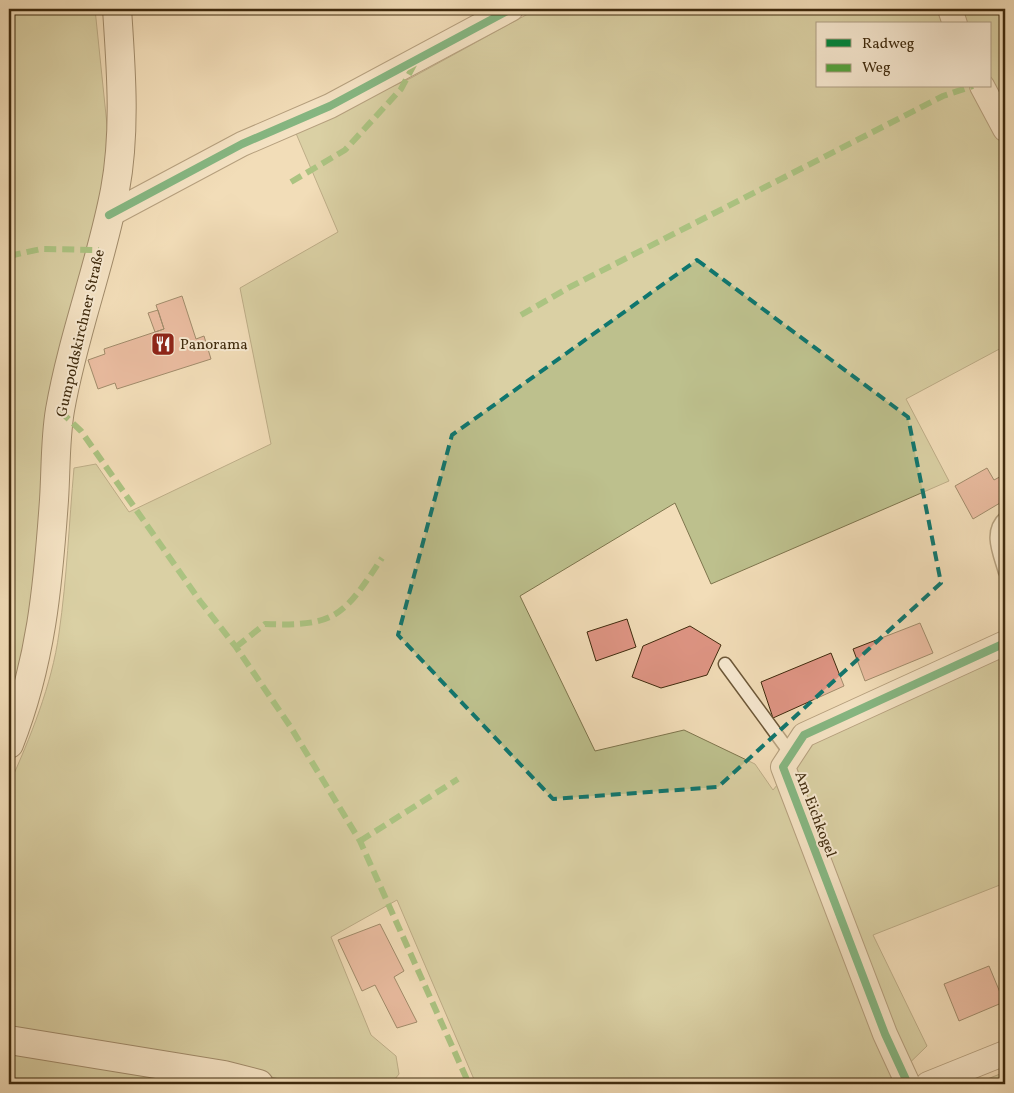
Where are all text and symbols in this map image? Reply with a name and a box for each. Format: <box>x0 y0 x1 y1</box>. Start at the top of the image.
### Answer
legend <box>816 22 992 88</box>
text: Radweg <box>862 34 915 55</box>
text: Weg <box>862 58 891 79</box>
street label: Gumpoldskirchner Straße <box>52 247 111 419</box>
restaurant icon: Panorama <box>150 331 176 357</box>
place label: Panorama <box>180 335 248 356</box>
street label: Am Eichkogel <box>789 768 841 861</box>

